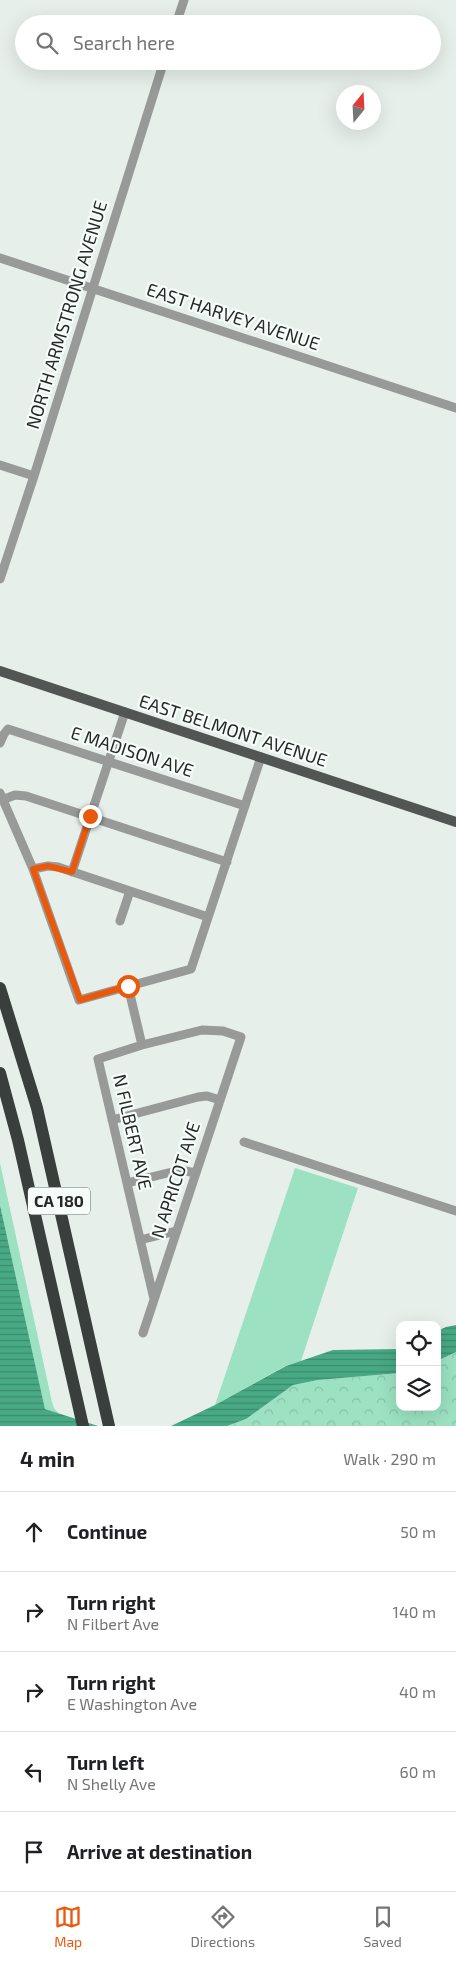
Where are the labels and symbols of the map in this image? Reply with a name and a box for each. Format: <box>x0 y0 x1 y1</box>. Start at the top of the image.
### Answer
north arrow <box>336 85 381 130</box>
street label: NORTH ARMSTRONG AVENUE <box>21 198 111 431</box>
street label: EAST HARVEY AVENUE <box>144 278 323 354</box>
street label: EAST BELMONT AVENUE <box>136 689 330 771</box>
street label: E MADISON AVE <box>68 721 196 781</box>
route end <box>79 805 102 828</box>
route start <box>117 975 140 998</box>
street label: N FILBERT AVE <box>109 1072 157 1192</box>
street label: N APRICOT AVE <box>146 1119 204 1241</box>
road number: CA 180 <box>28 1188 90 1214</box>

